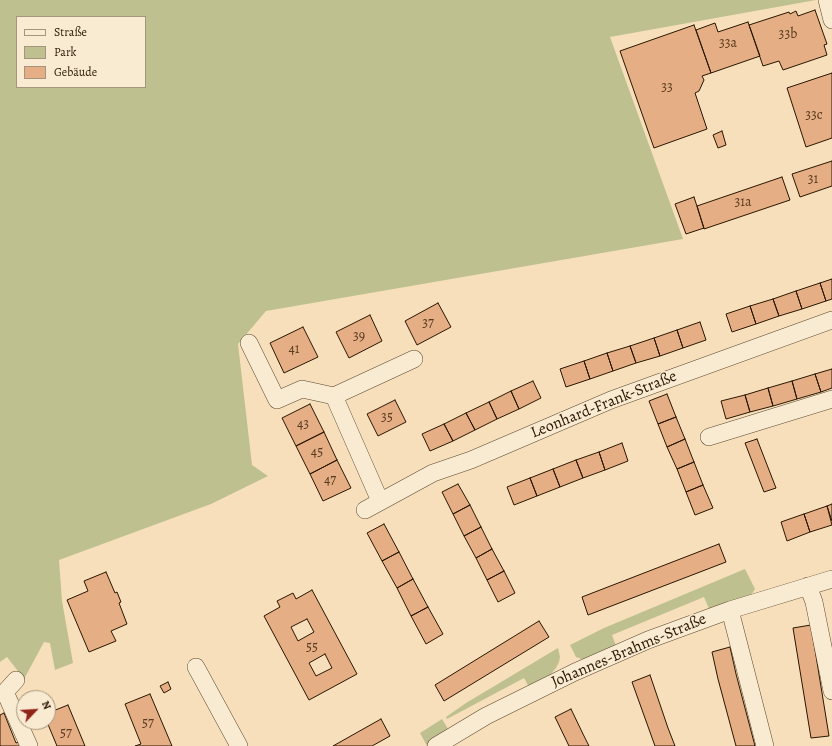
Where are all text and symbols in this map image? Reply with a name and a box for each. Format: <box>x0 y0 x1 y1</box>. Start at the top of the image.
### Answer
legend <box>16 16 146 88</box>
text: Straße <box>54 24 87 40</box>
house number: 33b <box>779 27 797 43</box>
house number: 33a <box>719 36 737 52</box>
text: Park <box>54 44 77 60</box>
text: Gebäude <box>54 64 97 80</box>
house number: 33 <box>661 80 673 96</box>
house number: 33c <box>805 108 823 124</box>
house number: 31 <box>808 172 818 188</box>
house number: 31a <box>734 195 752 211</box>
house number: 37 <box>422 316 434 332</box>
house number: 39 <box>353 329 365 345</box>
house number: 41 <box>288 342 300 358</box>
street label: Leonhard-Frank-Straße <box>528 367 680 443</box>
house number: 35 <box>381 410 393 426</box>
house number: 43 <box>297 417 309 433</box>
house number: 45 <box>311 445 323 461</box>
house number: 47 <box>324 473 336 489</box>
street label: Johannes-Brahms-Straße <box>549 610 709 692</box>
house number: 55 <box>306 640 318 656</box>
north arrow <box>16 690 56 730</box>
text: N <box>38 698 55 712</box>
house number: 57 <box>142 716 154 732</box>
house number: 57 <box>60 726 72 742</box>

